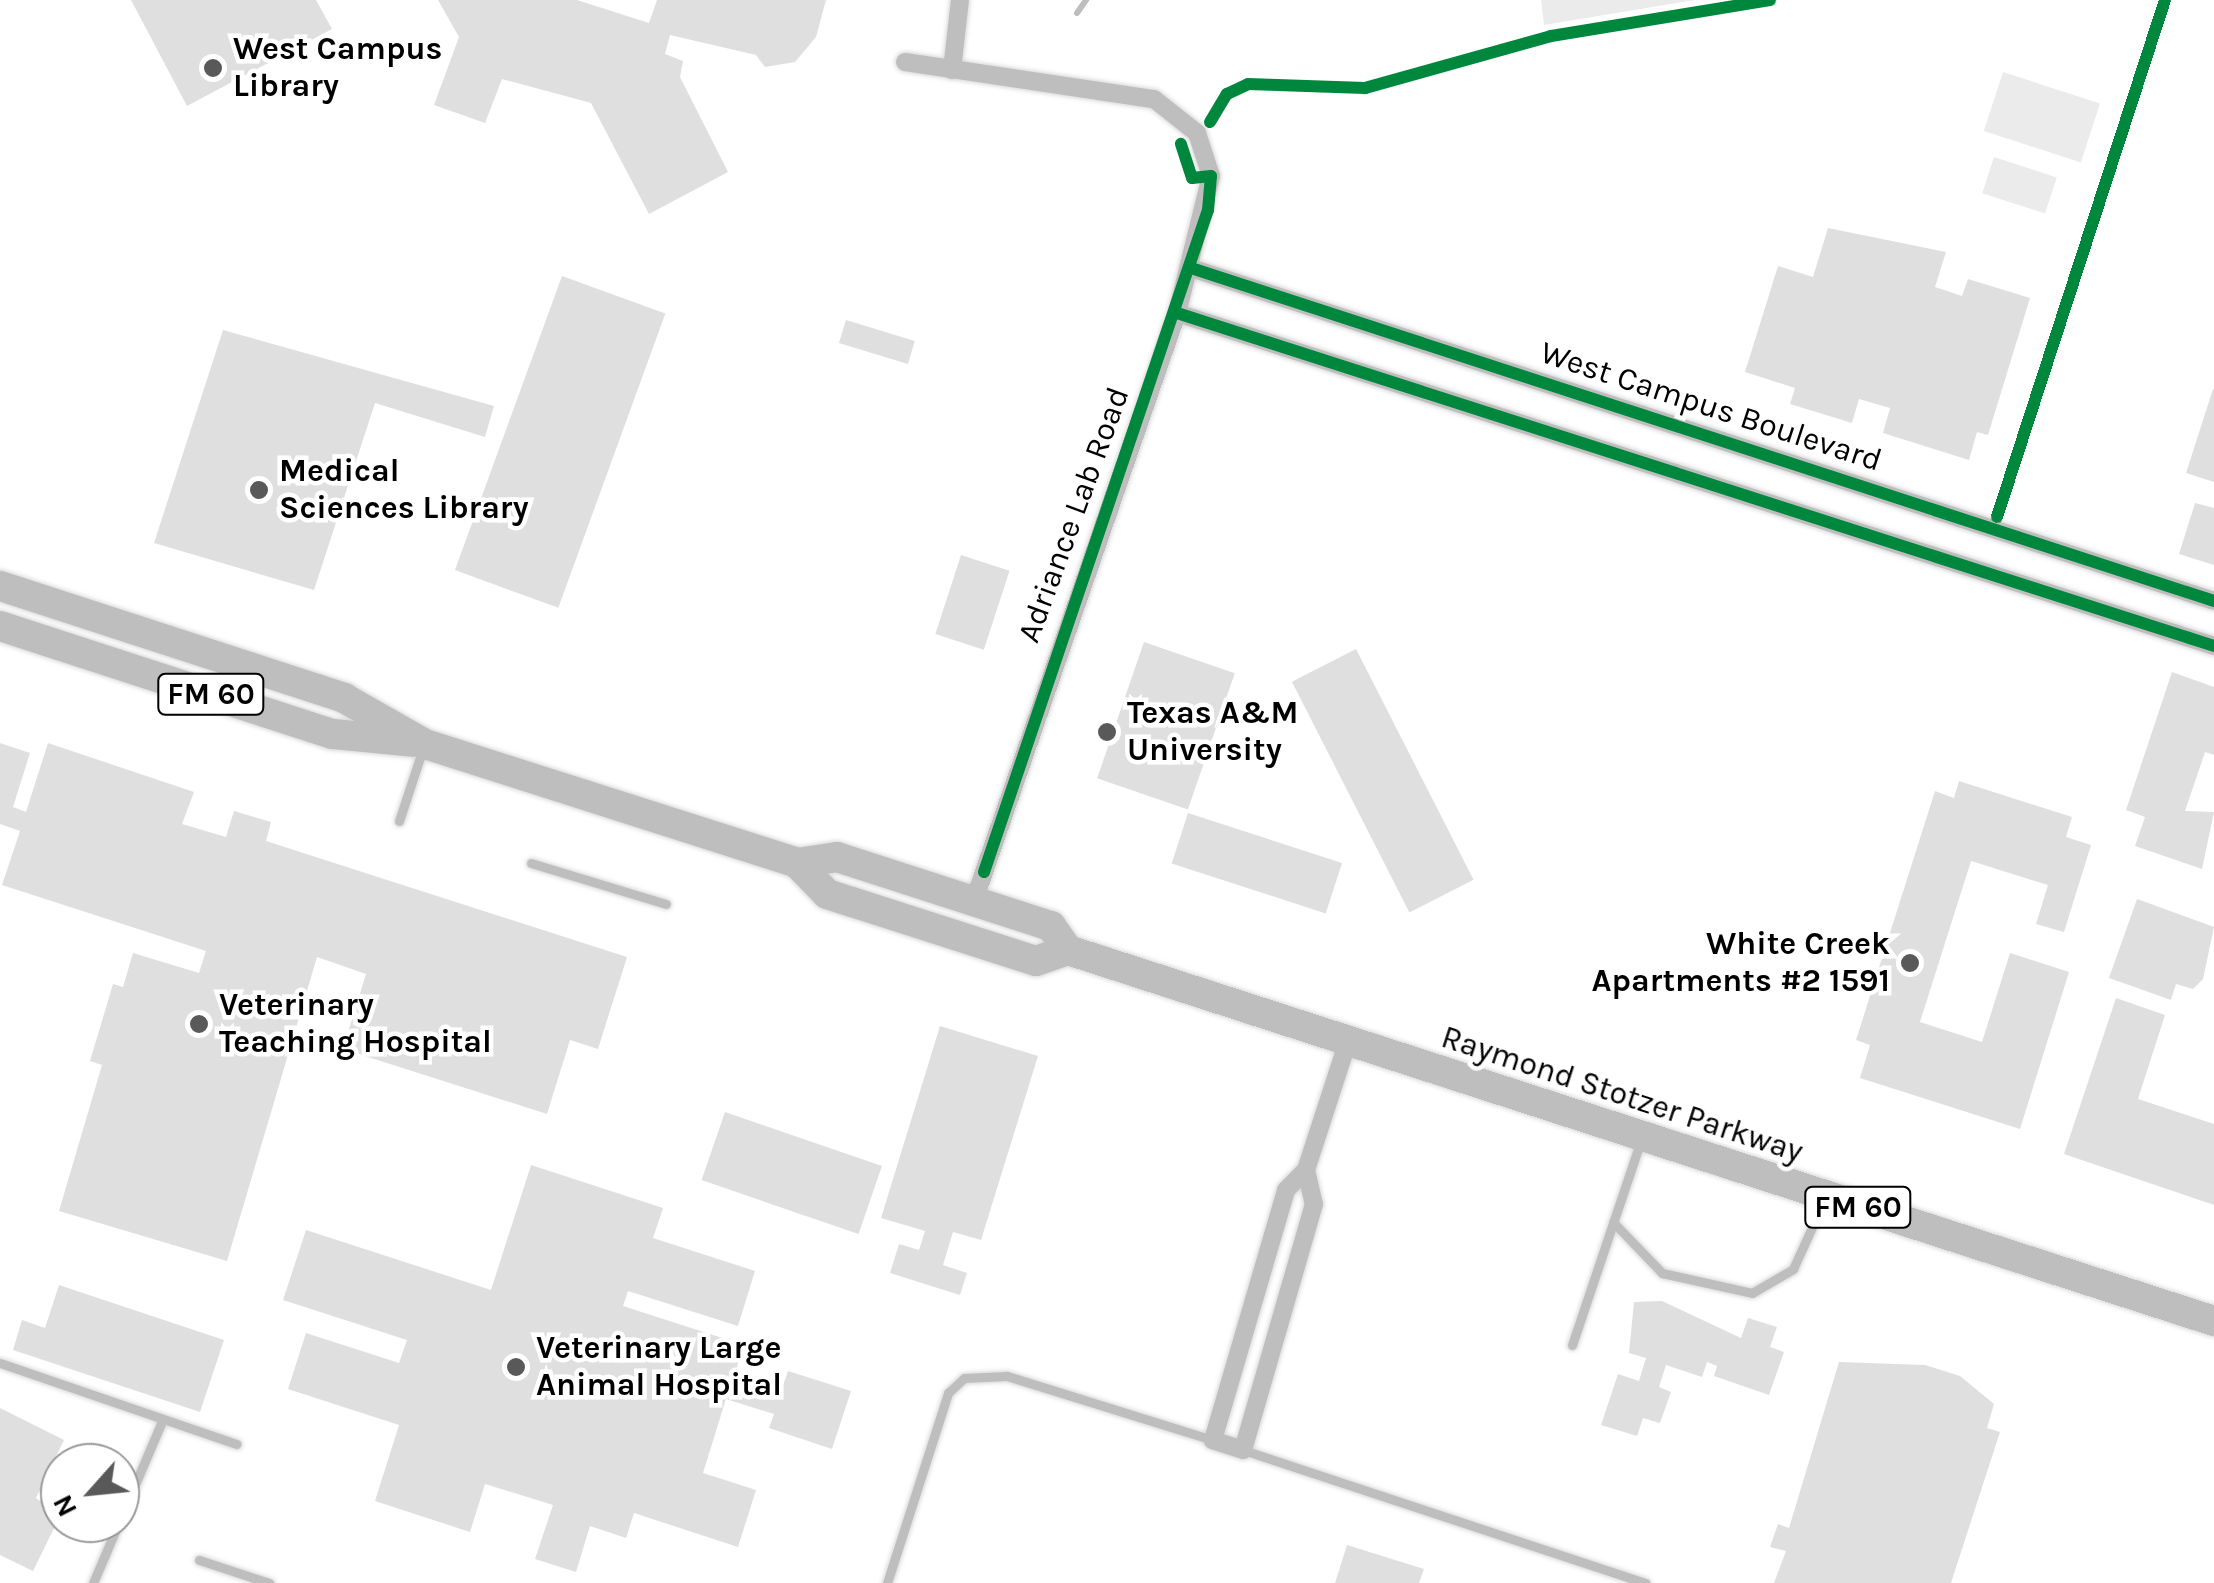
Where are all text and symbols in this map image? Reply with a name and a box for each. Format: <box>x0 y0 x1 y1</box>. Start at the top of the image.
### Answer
place label: West Campus Library <box>233 31 442 106</box>
marker: West Campus Library <box>202 57 224 79</box>
street label: West Campus Boulevard <box>1536 334 1886 480</box>
street label: Adriance Lab Road <box>1010 382 1138 648</box>
place label: Medical Sciences Library <box>279 453 529 528</box>
marker: Medical Sciences Library <box>248 479 270 501</box>
road number: FM 60 <box>156 669 266 719</box>
place label: Texas A&M University <box>1127 695 1299 770</box>
marker: Texas A&M University <box>1096 721 1118 743</box>
place label: White Creek Apartments #2 1591 <box>1592 926 1890 1001</box>
marker: White Creek Apartments #2 1591 <box>1899 952 1921 974</box>
place label: Veterinary Teaching Hospital <box>219 987 492 1062</box>
marker: Veterinary Teaching Hospital <box>188 1013 210 1035</box>
street label: Raymond Stotzer Parkway <box>1436 1018 1808 1172</box>
road number: FM 60 <box>1803 1182 1913 1232</box>
place label: Veterinary Large Animal Hospital <box>536 1330 782 1405</box>
marker: Veterinary Large Animal Hospital <box>505 1356 527 1378</box>
north arrow <box>40 1443 140 1543</box>
text: N <box>45 1490 84 1522</box>

